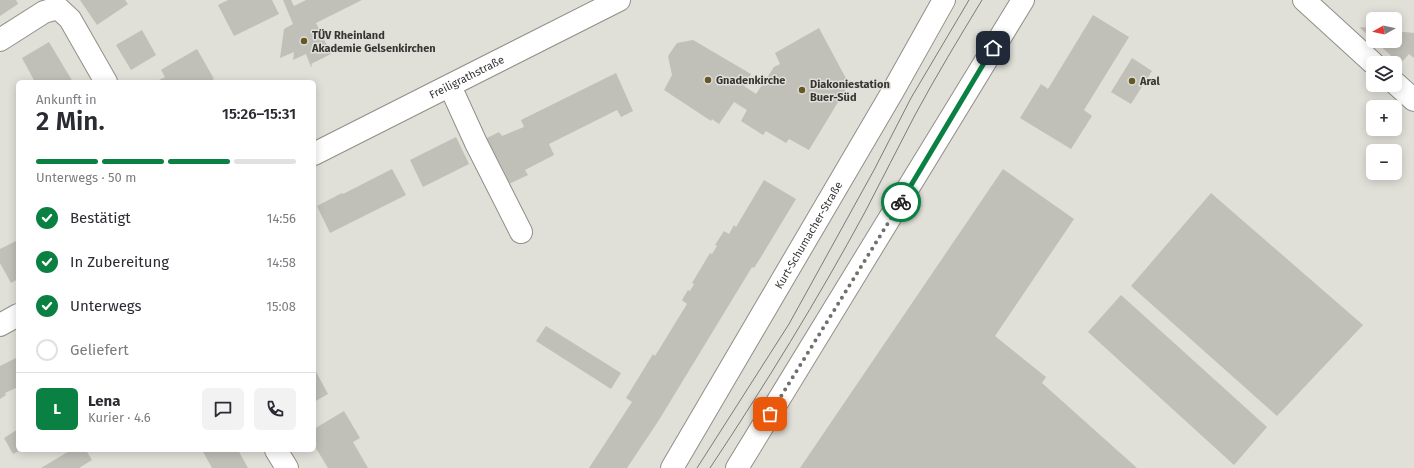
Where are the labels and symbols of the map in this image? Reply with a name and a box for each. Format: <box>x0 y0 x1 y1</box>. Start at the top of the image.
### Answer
north arrow <box>1366 12 1402 48</box>
place label: TÜV Rheinland Akademie Gelsenkirchen <box>311 29 436 55</box>
pin <box>976 31 1010 65</box>
marker: TÜV Rheinland Akademie Gelsenkirchen <box>299 36 309 46</box>
street label: Freiligrathstraße <box>427 53 506 101</box>
place label: Gnadenkirche <box>716 74 785 87</box>
marker: Gnadenkirche <box>703 75 713 85</box>
place label: Aral <box>1139 75 1160 88</box>
marker: Aral <box>1127 76 1137 86</box>
place label: Diakoniestation Buer-Süd <box>810 78 890 104</box>
marker: Diakoniestation Buer-Süd <box>797 85 807 95</box>
street label: Kurt-Schumacher-Straße <box>772 179 845 291</box>
courier <box>881 182 921 222</box>
pin <box>753 397 787 431</box>

